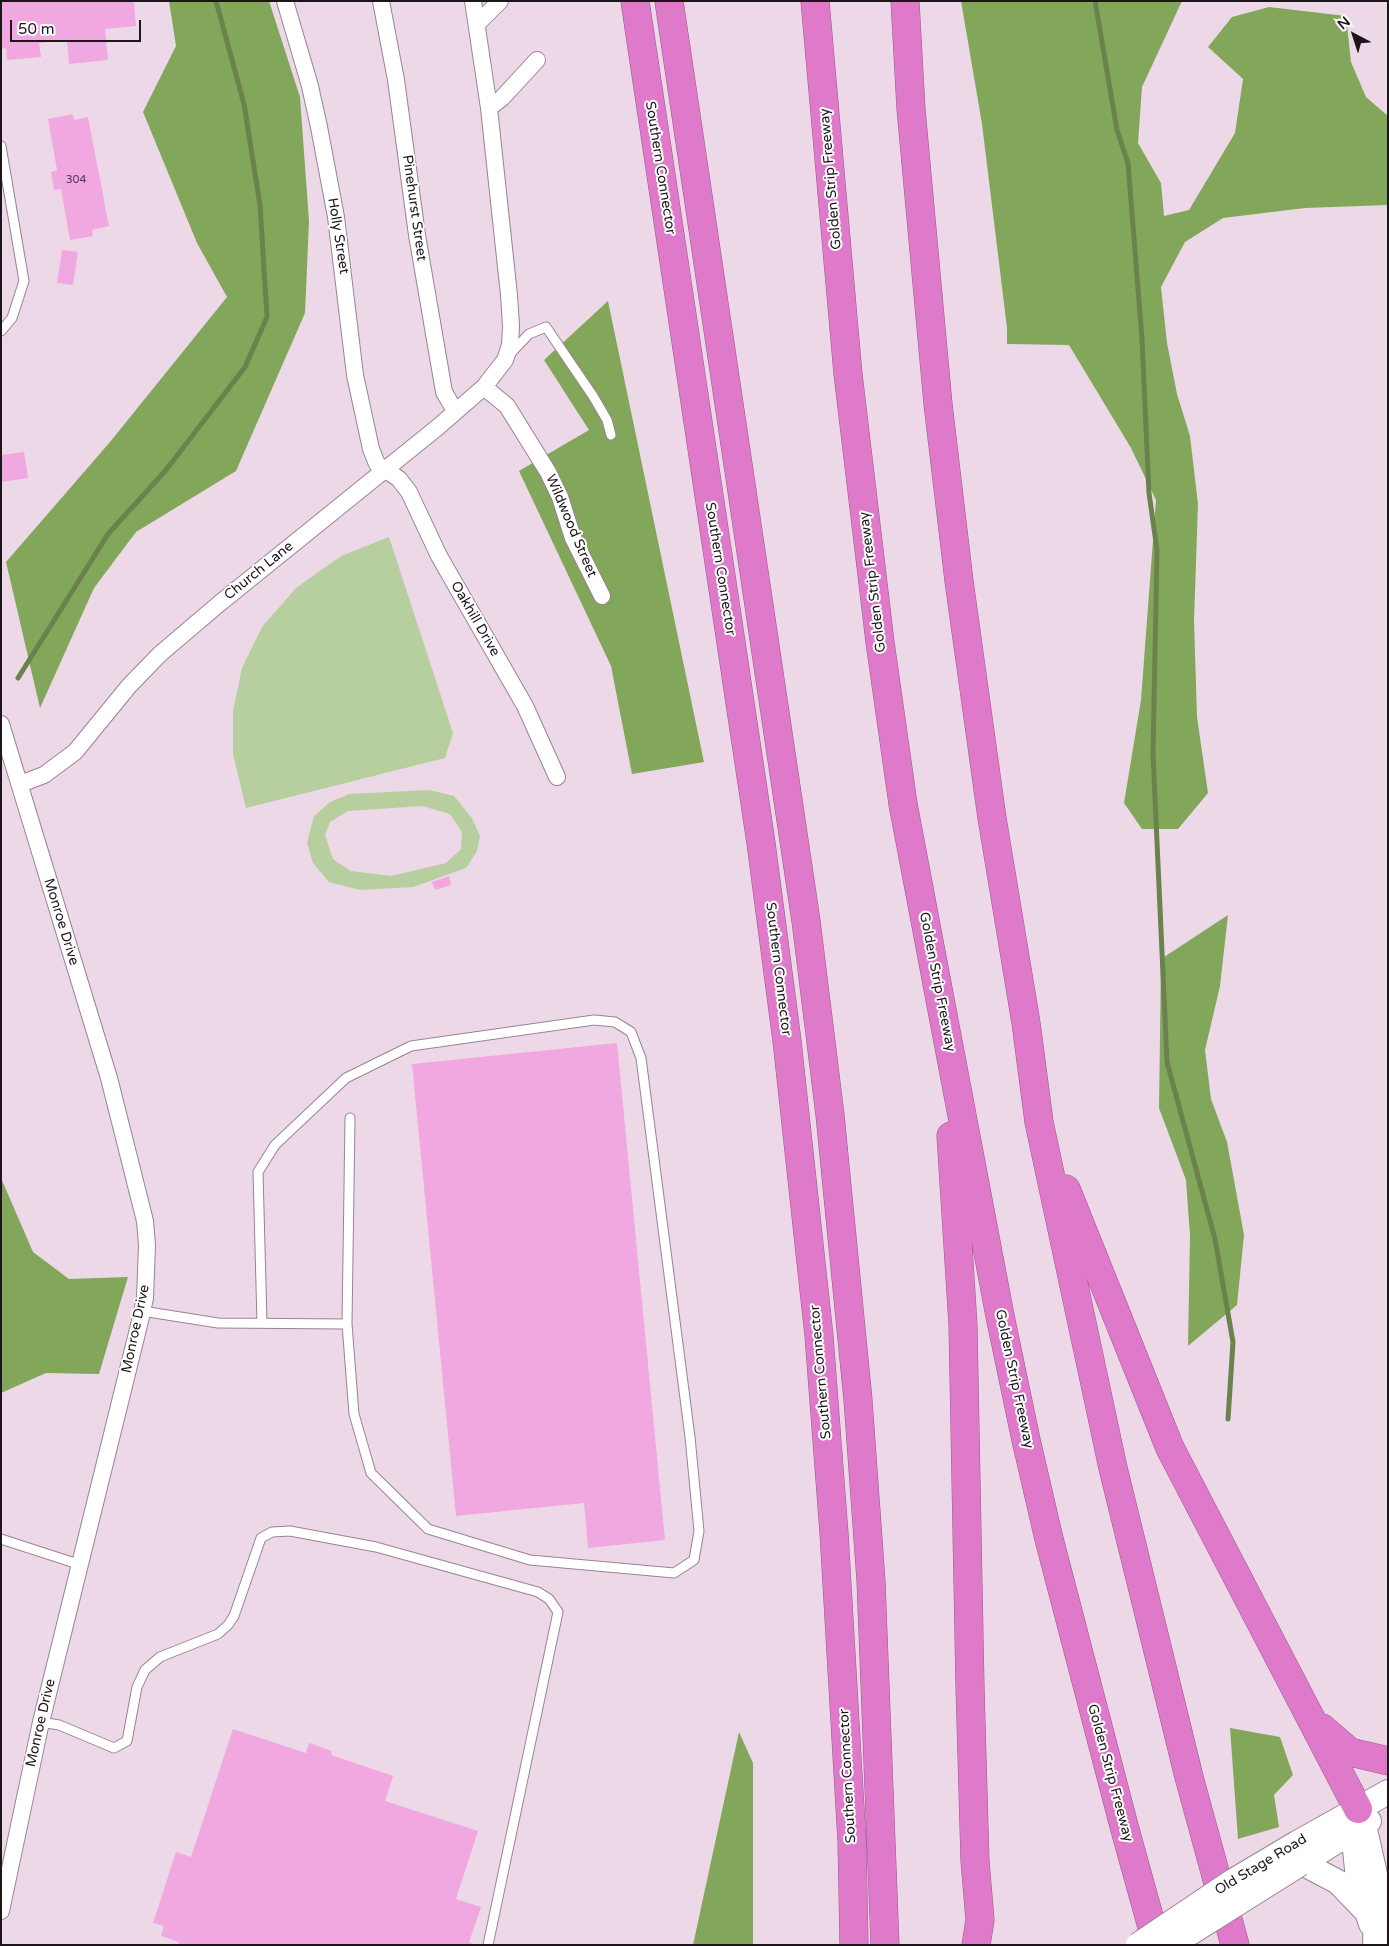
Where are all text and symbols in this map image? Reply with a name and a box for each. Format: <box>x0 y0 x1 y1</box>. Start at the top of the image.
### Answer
scale bar <box>12 10 144 42</box>
north arrow <box>1329 10 1379 60</box>
text: N <box>1334 13 1354 33</box>
text: 50 m <box>18 20 55 38</box>
street label: Southern Connector <box>641 100 679 236</box>
street label: Golden Strip Freeway <box>816 108 846 250</box>
street label: Pinehurst Street <box>398 154 430 262</box>
house number: 304 <box>66 173 86 187</box>
street label: Holly Street <box>324 197 352 275</box>
street label: Wildwood Street <box>542 472 600 580</box>
street label: Southern Connector <box>701 501 739 637</box>
street label: Golden Strip Freeway <box>856 511 890 653</box>
street label: Church Lane <box>221 538 297 604</box>
street label: Oakhill Drive <box>447 578 503 660</box>
street label: Monroe Drive <box>40 876 82 968</box>
street label: Southern Connector <box>761 901 795 1037</box>
street label: Golden Strip Freeway <box>915 911 959 1053</box>
street label: Monroe Drive <box>118 1283 154 1375</box>
street label: Southern Connector <box>807 1304 835 1440</box>
street label: Golden Strip Freeway <box>991 1308 1037 1450</box>
street label: Monroe Drive <box>23 1677 59 1769</box>
street label: Golden Strip Freeway <box>1084 1702 1136 1844</box>
street label: Southern Connector <box>836 1708 860 1844</box>
street label: Old Stage Road <box>1212 1831 1310 1899</box>

